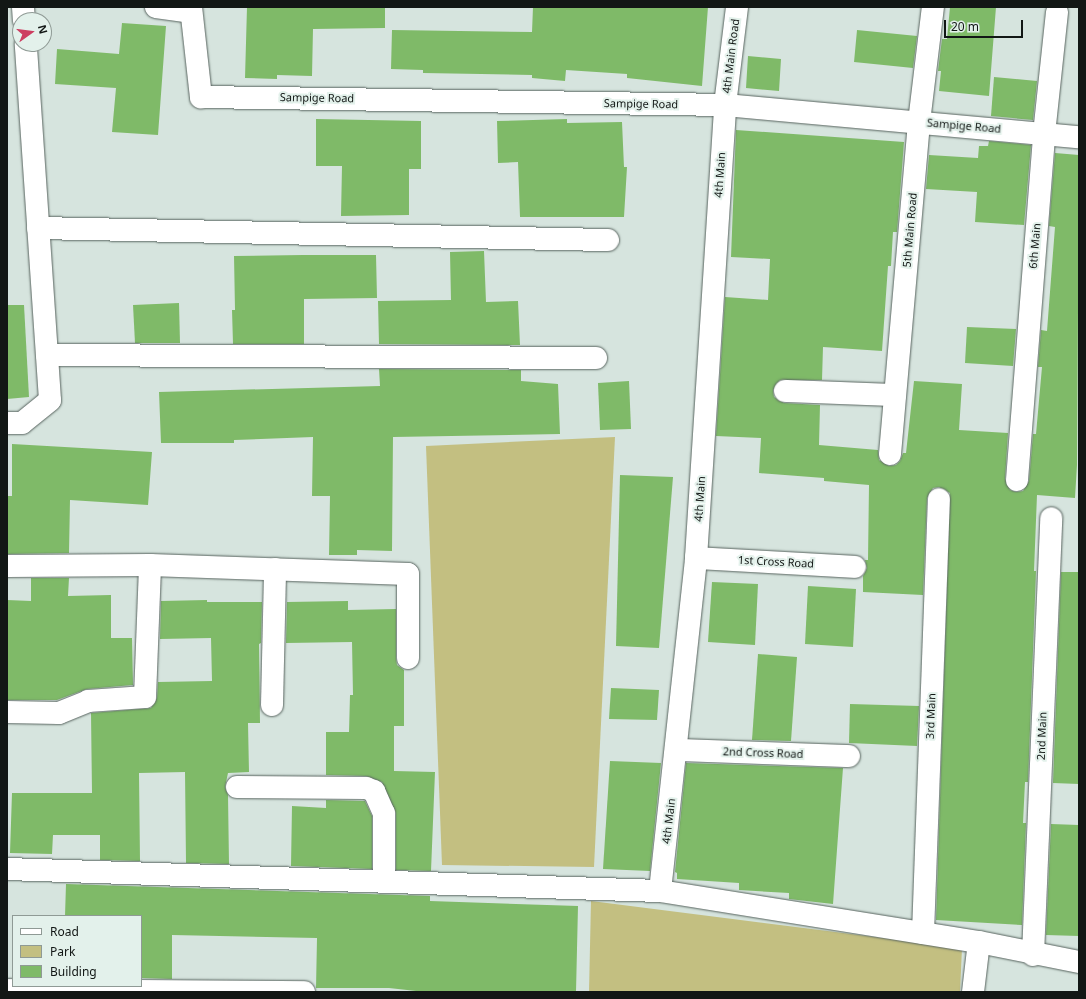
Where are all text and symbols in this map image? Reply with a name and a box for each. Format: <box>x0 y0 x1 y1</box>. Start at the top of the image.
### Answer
north arrow <box>12 12 52 52</box>
scale bar <box>946 12 1025 38</box>
street label: 4th Main Road <box>720 18 742 94</box>
text: 20 m <box>951 18 979 35</box>
text: N <box>35 23 52 35</box>
street label: Sampige Road <box>280 91 354 105</box>
street label: Sampige Road <box>604 97 678 111</box>
street label: Sampige Road <box>926 116 1002 136</box>
street label: 4th Main <box>712 152 728 198</box>
street label: 5th Main Road <box>900 192 920 268</box>
street label: 6th Main <box>1026 223 1044 269</box>
street label: 4th Main <box>692 476 708 522</box>
street label: 1st Cross Road <box>738 553 814 571</box>
street label: 3rd Main <box>924 693 938 739</box>
street label: 2nd Main <box>1035 712 1049 760</box>
street label: 2nd Cross Road <box>723 745 803 761</box>
street label: 4th Main <box>660 798 678 844</box>
legend <box>12 915 142 987</box>
text: Road <box>50 923 79 940</box>
text: Park <box>50 943 75 960</box>
text: Building <box>50 963 97 980</box>

